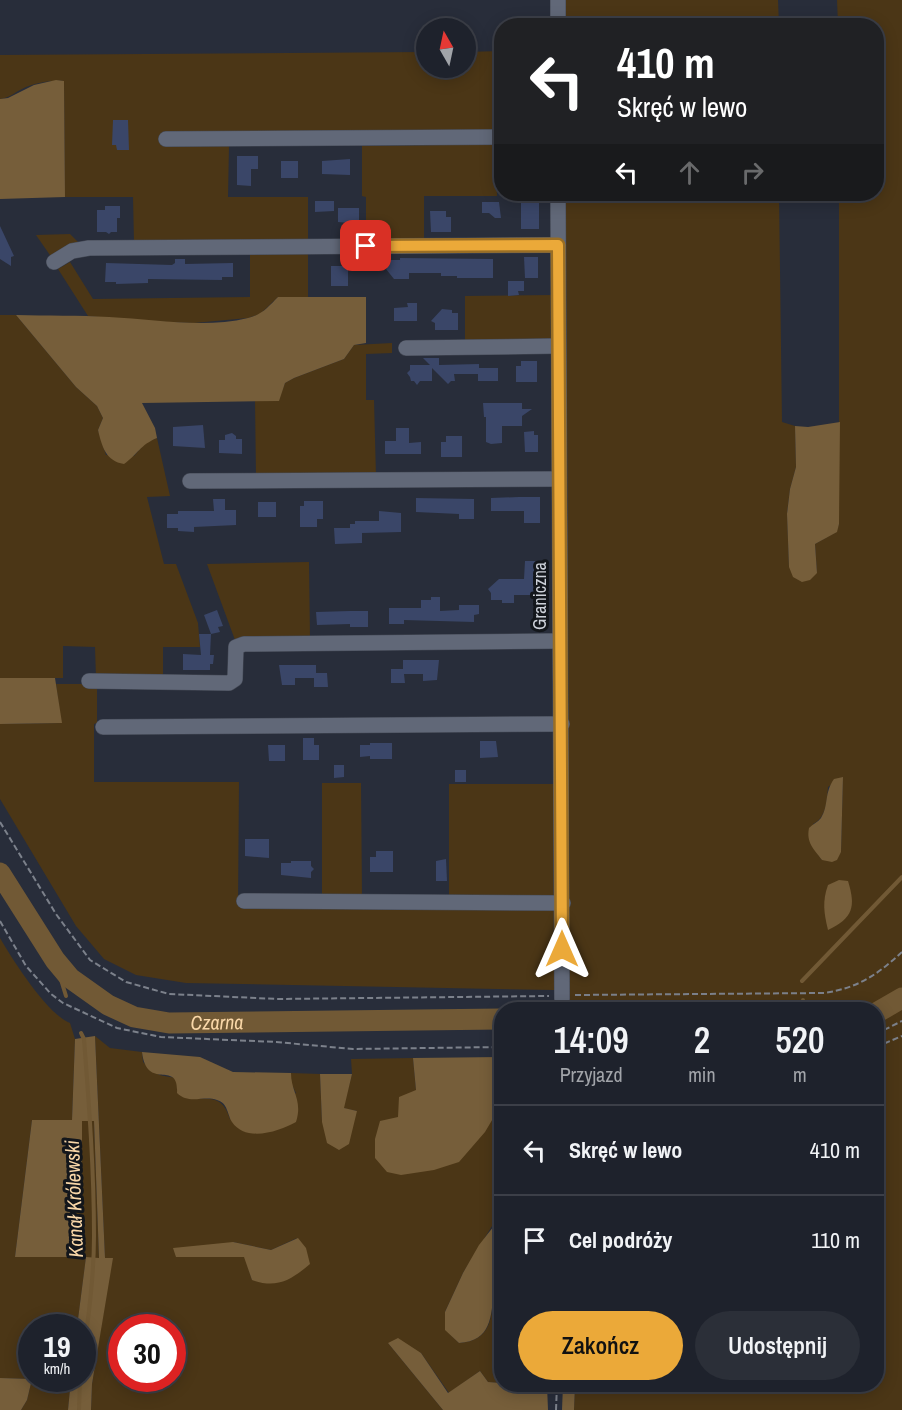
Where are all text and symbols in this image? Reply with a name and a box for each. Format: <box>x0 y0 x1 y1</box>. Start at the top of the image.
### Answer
north arrow <box>416 18 476 78</box>
map controls <box>416 18 476 78</box>
text: 410 m <box>617 35 715 91</box>
icon: left <box>518 42 596 120</box>
text: Skręć w lewo <box>617 89 747 125</box>
icon: left <box>610 156 643 189</box>
icon: ahead <box>673 156 706 189</box>
icon: right <box>736 156 769 189</box>
pin <box>340 220 391 271</box>
icon: arrive <box>349 229 382 262</box>
street label: Graniczna <box>527 562 552 630</box>
position arrow <box>530 917 594 981</box>
water label: Czarna <box>190 1008 243 1036</box>
text: 14:09 <box>554 1016 629 1064</box>
text: 2 <box>694 1016 710 1064</box>
text: 520 <box>775 1016 824 1064</box>
text: Przyjazd <box>560 1061 623 1088</box>
text: min <box>688 1061 716 1088</box>
text: m <box>793 1061 807 1088</box>
icon: left <box>518 1134 551 1167</box>
text: Skręć w lewo <box>569 1135 682 1165</box>
text: 410 m <box>810 1135 860 1165</box>
water label: Kanał Królewski <box>58 1139 89 1258</box>
icon: arrive <box>518 1224 551 1257</box>
text: Cel podróży <box>569 1225 672 1255</box>
text: 110 m <box>811 1225 860 1255</box>
button: Zakończ <box>518 1311 683 1380</box>
button: Udostępnij <box>695 1311 860 1380</box>
speed limit sign: 30 <box>108 1314 186 1392</box>
text: 19 <box>43 1326 71 1366</box>
text: km/h <box>44 1358 70 1379</box>

